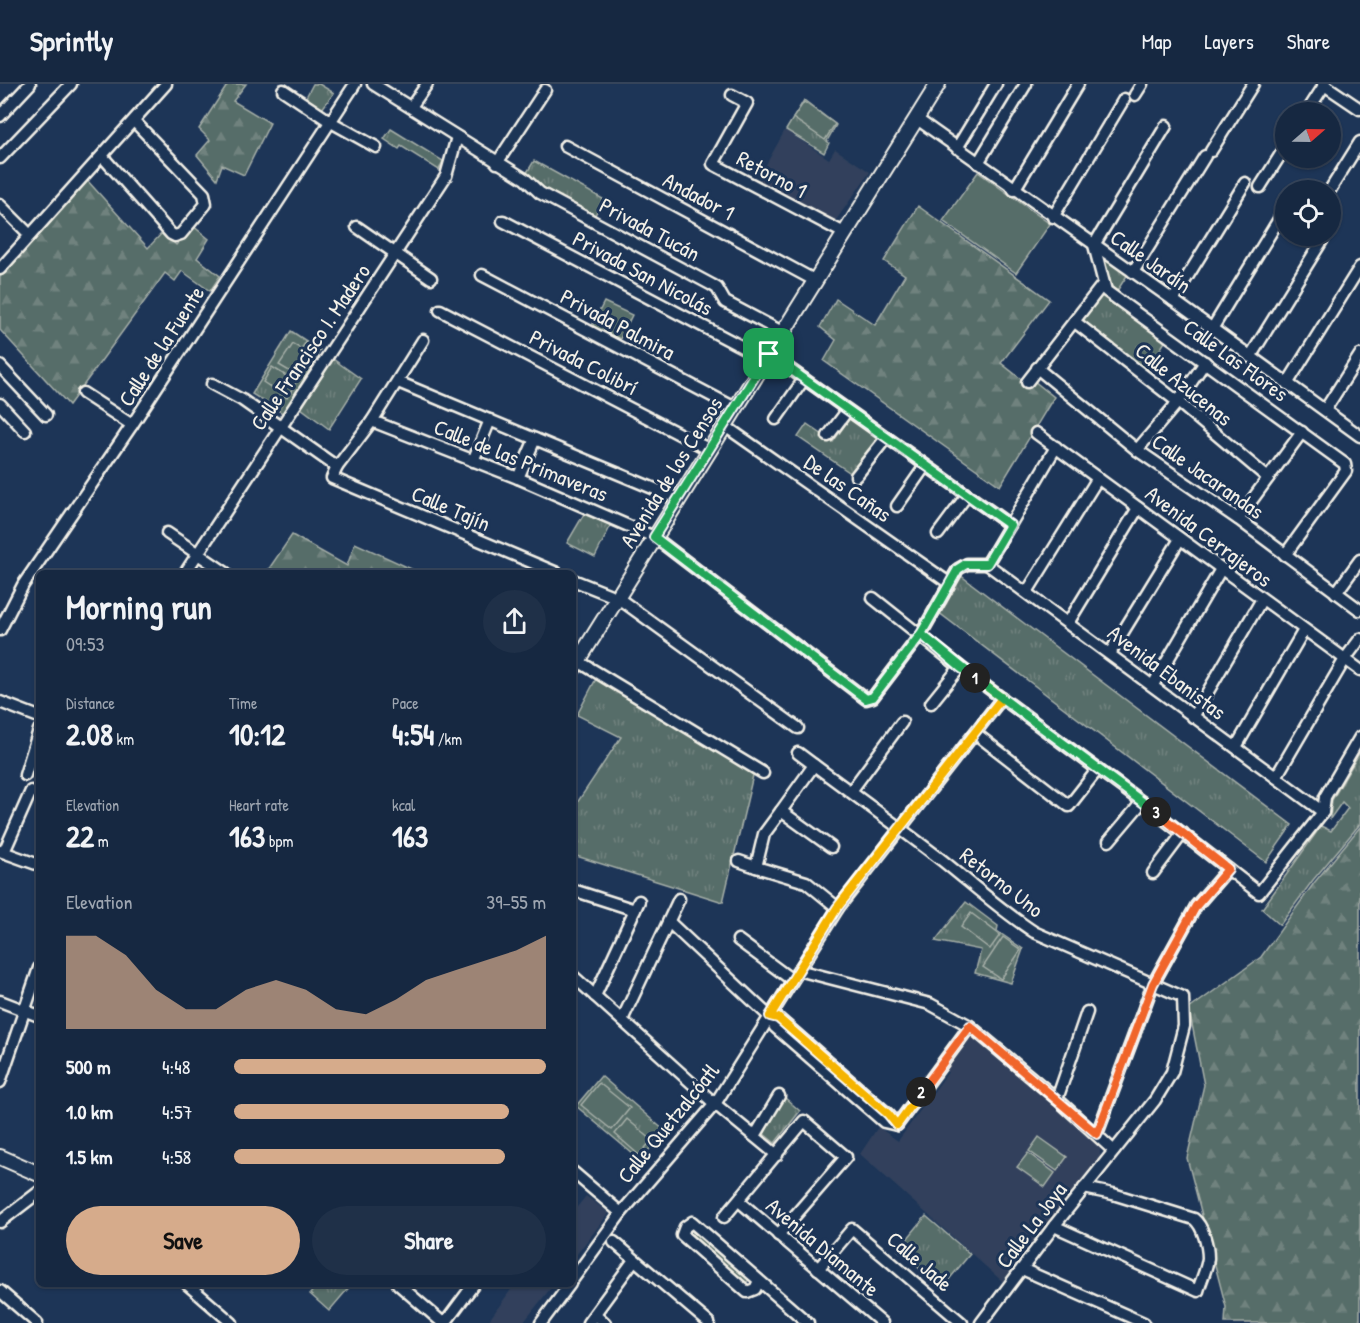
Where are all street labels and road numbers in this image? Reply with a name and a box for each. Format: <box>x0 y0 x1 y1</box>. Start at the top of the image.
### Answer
street label: Retorno 1 <box>732 143 812 205</box>
street label: Andador 1 <box>658 165 740 227</box>
street label: Privada Tucán <box>594 190 706 268</box>
street label: Calle Jardín <box>1104 222 1198 300</box>
street label: Privada San Nicolás <box>568 224 718 322</box>
street label: Calle Francisco I. Madero <box>243 258 377 436</box>
street label: Calle de la Fuente <box>111 280 211 412</box>
street label: Privada Palmira <box>555 281 681 367</box>
street label: Calle Las Flores <box>1177 312 1295 408</box>
street label: Privada Colibrí <box>525 322 643 402</box>
street label: Calle Azucenas <box>1129 335 1239 433</box>
street label: Avenida de los Censos <box>613 391 729 553</box>
street label: Calle de las Primaveras <box>430 411 612 509</box>
street label: Calle Jacarandas <box>1146 426 1270 526</box>
street label: De las Cañas <box>798 447 898 529</box>
street label: Calle Tajín <box>407 478 495 538</box>
street label: Avenida Cerrajeros <box>1139 478 1279 594</box>
street label: Avenida Ebanistas <box>1102 618 1232 726</box>
street label: Retorno Uno <box>954 840 1050 924</box>
street label: Calle Quetzalcóatl <box>610 1056 726 1190</box>
street label: Calle La Joya <box>989 1175 1074 1274</box>
street label: Avenida Diamante <box>760 1191 886 1303</box>
street label: Calle Jade <box>881 1224 959 1298</box>

